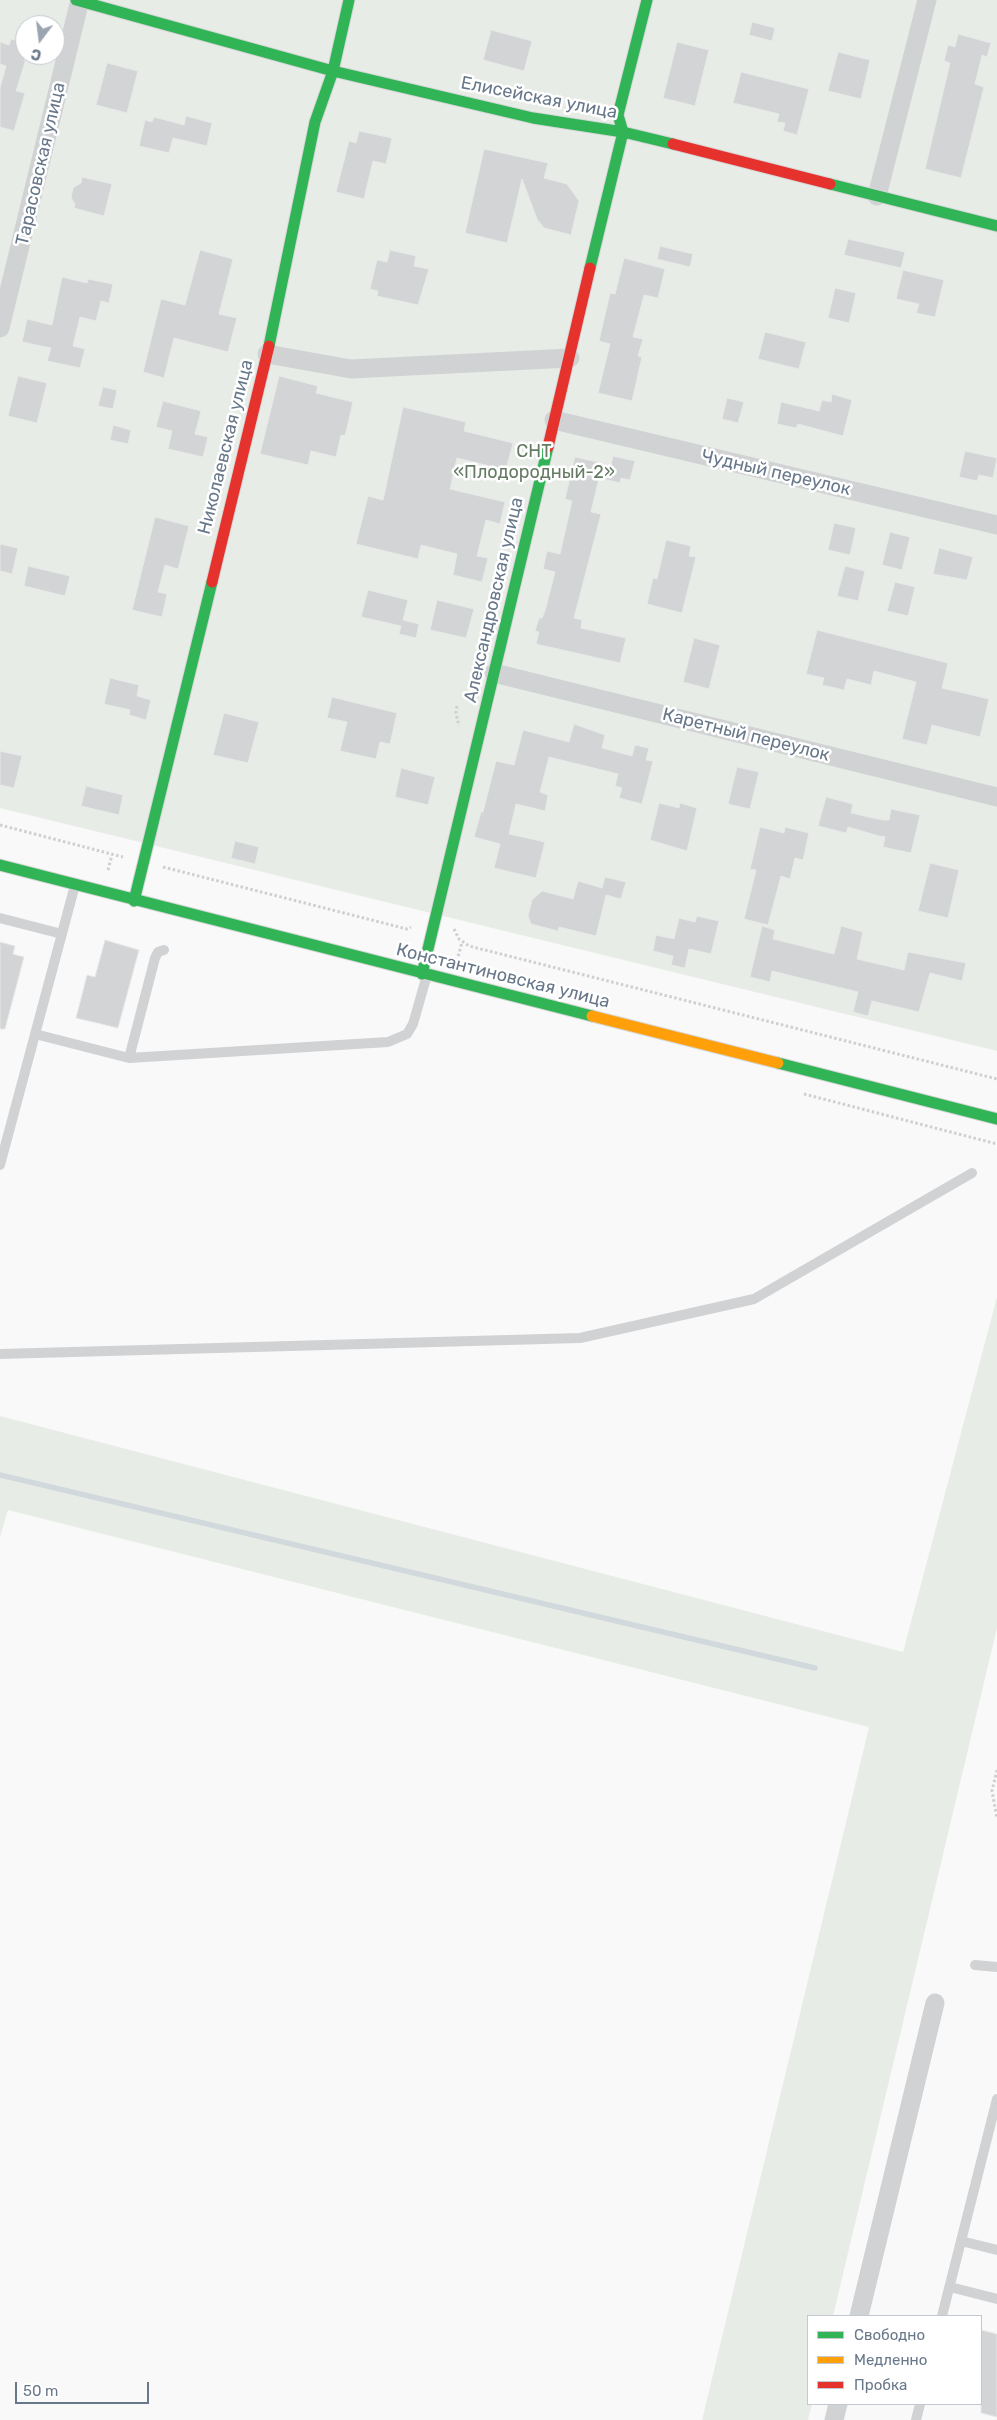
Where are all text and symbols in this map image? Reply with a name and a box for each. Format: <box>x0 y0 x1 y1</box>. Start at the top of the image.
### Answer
north arrow <box>15 15 65 65</box>
text: С <box>29 45 43 63</box>
street label: Елисейская улица <box>459 72 619 124</box>
street label: Тарасовская улица <box>12 80 70 248</box>
street label: Николаевская улица <box>194 357 258 537</box>
park label: СНТ «Плодородный-2» <box>453 441 615 484</box>
street label: Чудный переулок <box>699 445 853 501</box>
street label: Александровская улица <box>460 495 528 705</box>
street label: Каретный переулок <box>660 704 832 766</box>
street label: Константиновская улица <box>394 939 612 1013</box>
legend <box>807 2315 982 2405</box>
text: Свободно <box>854 2326 925 2344</box>
text: Медленно <box>854 2351 927 2369</box>
scale bar <box>18 2372 151 2404</box>
text: Пробка <box>854 2376 907 2394</box>
text: 50 m <box>23 2382 58 2400</box>

